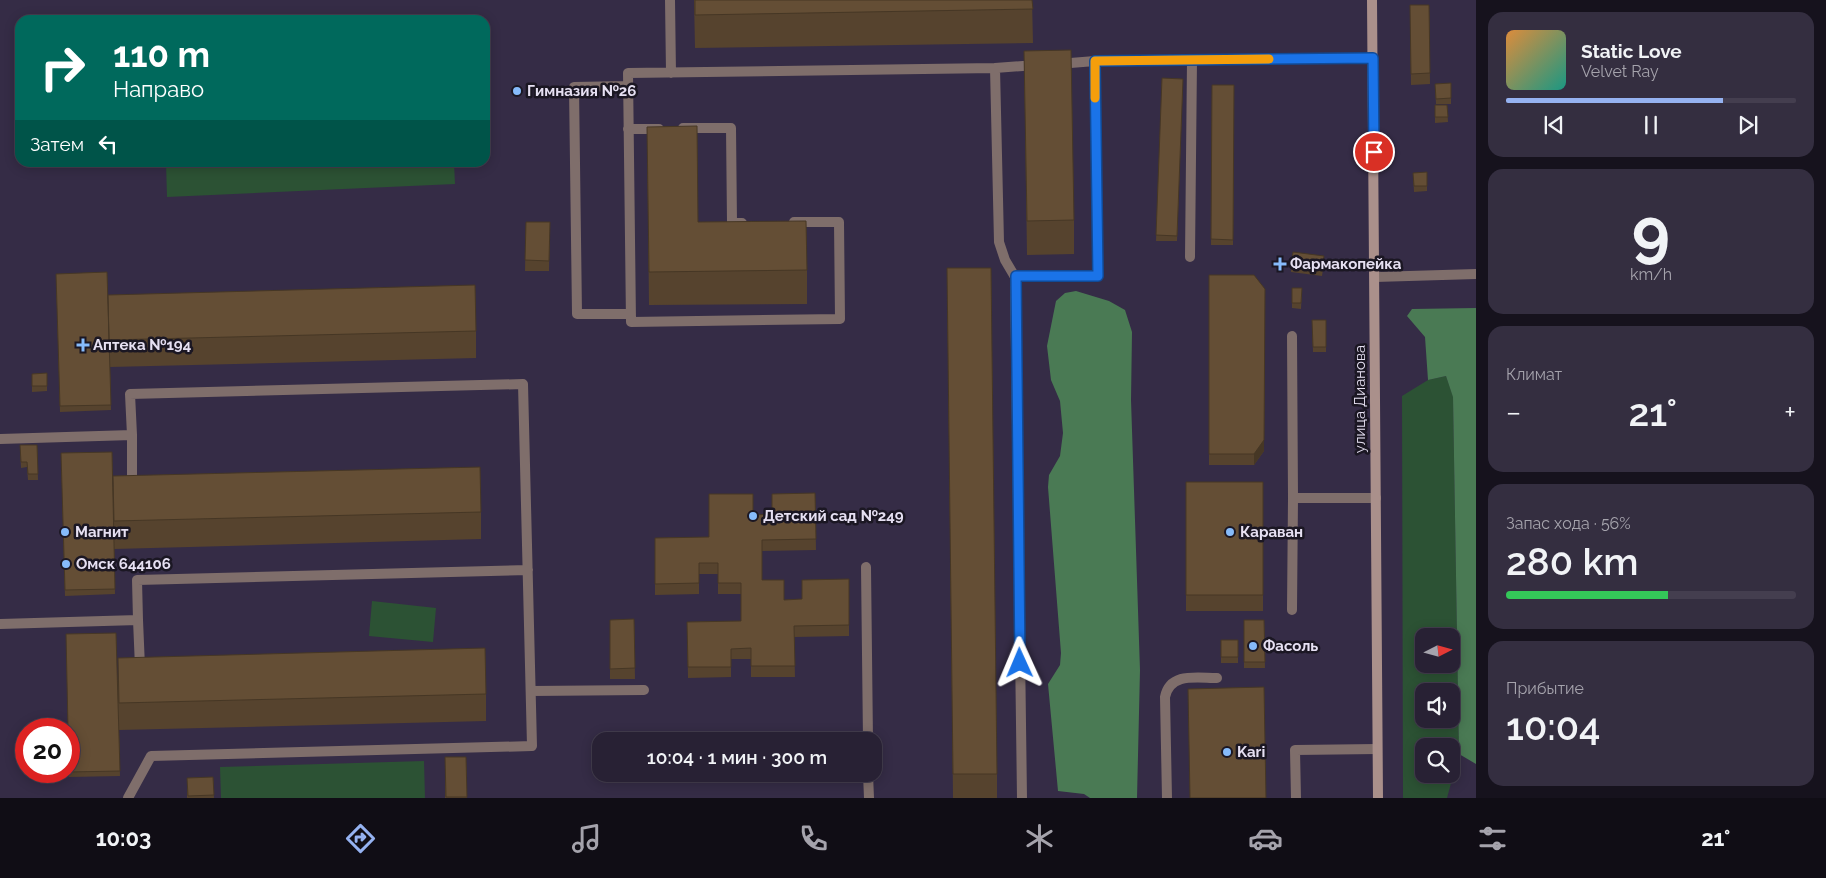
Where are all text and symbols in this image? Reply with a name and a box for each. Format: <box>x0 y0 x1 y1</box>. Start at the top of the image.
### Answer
text: 110 m <box>113 34 210 75</box>
icon: right <box>30 35 95 100</box>
text: Static Love <box>1581 40 1682 62</box>
text: Velvet Ray <box>1581 62 1659 81</box>
text: Направо <box>113 76 204 102</box>
place label: Гимназия №26 <box>527 82 636 100</box>
marker: Гимназия №26 <box>511 85 523 97</box>
icon: previous <box>1540 111 1568 139</box>
icon: pause <box>1637 111 1665 139</box>
icon: next <box>1734 111 1762 139</box>
icon: left <box>94 130 122 158</box>
pin <box>1353 131 1395 173</box>
text: Затем <box>30 133 84 155</box>
icon: arrive <box>1360 138 1388 166</box>
text: 9 <box>1632 194 1670 270</box>
place label: Фармакопейка <box>1290 255 1402 273</box>
marker: Фармакопейка <box>1274 258 1286 270</box>
text: km/h <box>1630 265 1672 284</box>
place label: Аптека №194 <box>93 336 192 354</box>
marker: Аптека №194 <box>77 339 89 351</box>
street label: улица Дианова <box>1351 345 1369 453</box>
text: Климат <box>1506 365 1562 384</box>
text: 21° <box>1628 390 1677 435</box>
text: − <box>1506 396 1521 429</box>
text: + <box>1784 396 1796 429</box>
place label: Детский сад №249 <box>763 507 904 525</box>
marker: Детский сад №249 <box>747 510 759 522</box>
text: Запас хода · 56% <box>1506 514 1631 533</box>
place label: Магнит <box>75 523 129 541</box>
place label: Караван <box>1240 523 1303 541</box>
marker: Магнит <box>59 526 71 538</box>
marker: Караван <box>1224 526 1236 538</box>
text: 280 km <box>1506 539 1638 584</box>
place label: Омск 644106 <box>76 555 171 573</box>
marker: Омск 644106 <box>60 558 72 570</box>
north arrow <box>1415 628 1460 672</box>
map controls <box>1415 628 1460 783</box>
position arrow <box>993 636 1045 688</box>
place label: Фасоль <box>1263 637 1318 655</box>
marker: Фасоль <box>1247 640 1259 652</box>
text: Прибытие <box>1506 679 1584 698</box>
button: sound <box>1415 683 1460 728</box>
text: 10:04 <box>1506 704 1600 749</box>
speed limit sign: 20 <box>15 718 80 783</box>
button: search <box>1415 738 1460 783</box>
place label: Kari <box>1237 743 1265 761</box>
text: 10:04 · 1 мин · 300 m <box>647 746 827 768</box>
marker: Kari <box>1221 746 1233 758</box>
icon: directions <box>343 821 378 856</box>
icon: music <box>569 821 604 856</box>
icon: phone <box>796 821 831 856</box>
icon: climate <box>1022 821 1057 856</box>
icon: car <box>1248 821 1283 856</box>
icon: filters <box>1475 821 1510 856</box>
text: 10:03 <box>96 825 151 851</box>
text: 21° <box>1701 825 1730 851</box>

